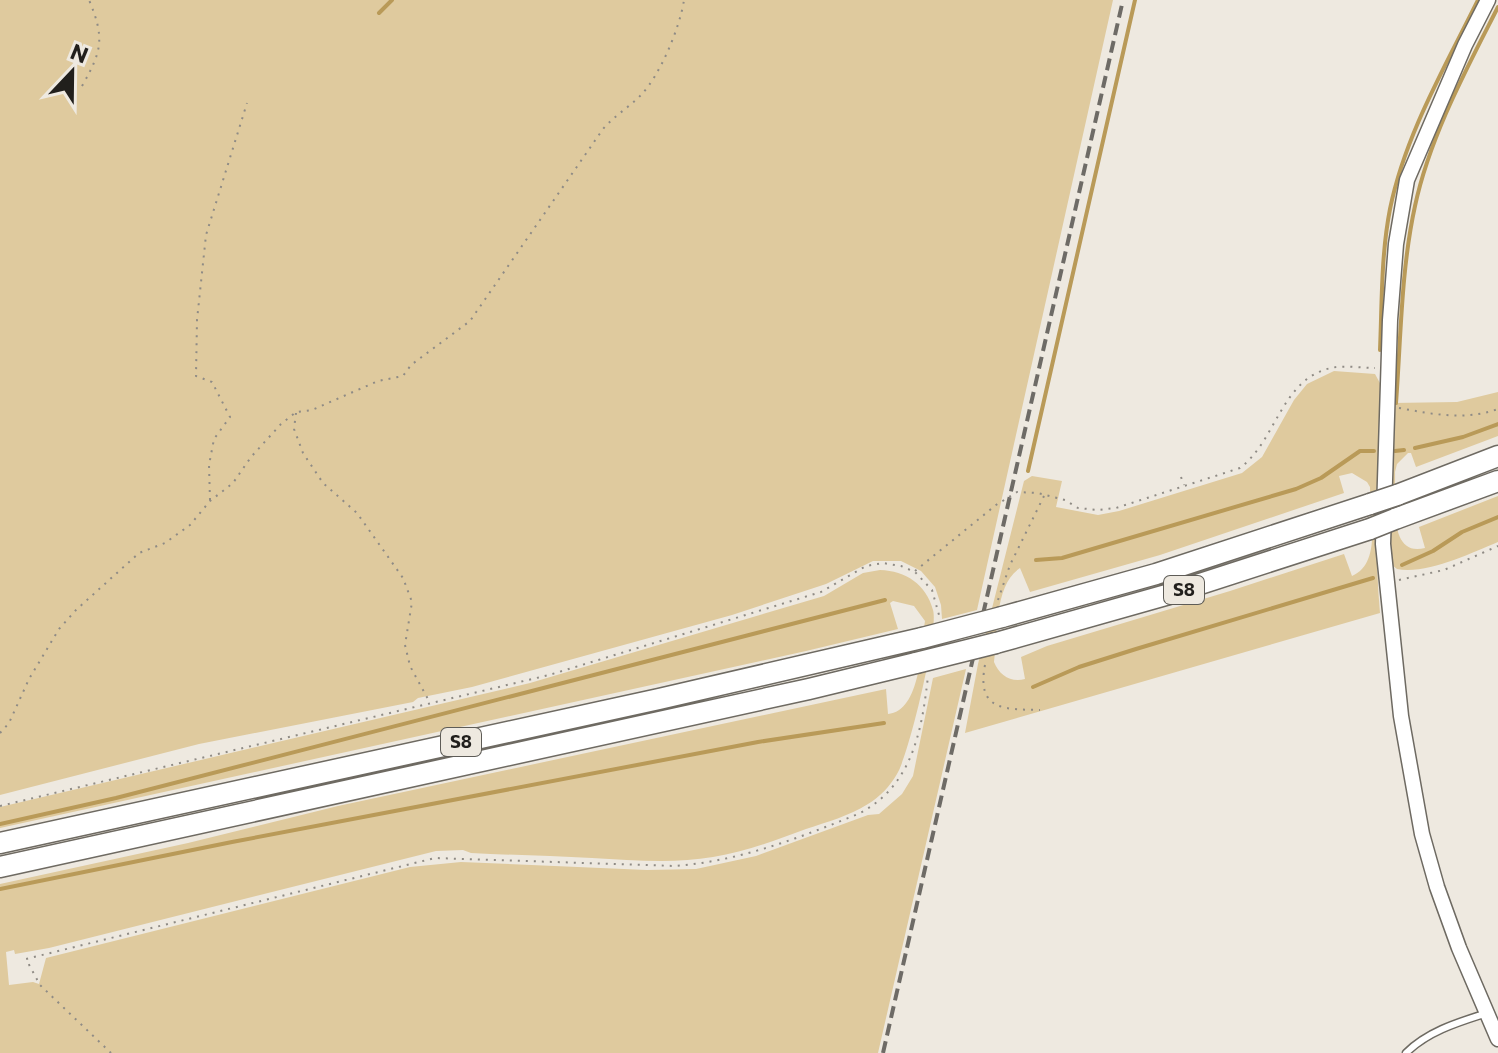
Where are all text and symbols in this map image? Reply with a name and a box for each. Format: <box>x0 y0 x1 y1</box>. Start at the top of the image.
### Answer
north arrow <box>32 32 112 112</box>
text: N <box>67 37 92 69</box>
road number: S8 <box>1164 576 1204 604</box>
road number: S8 <box>441 728 481 756</box>

